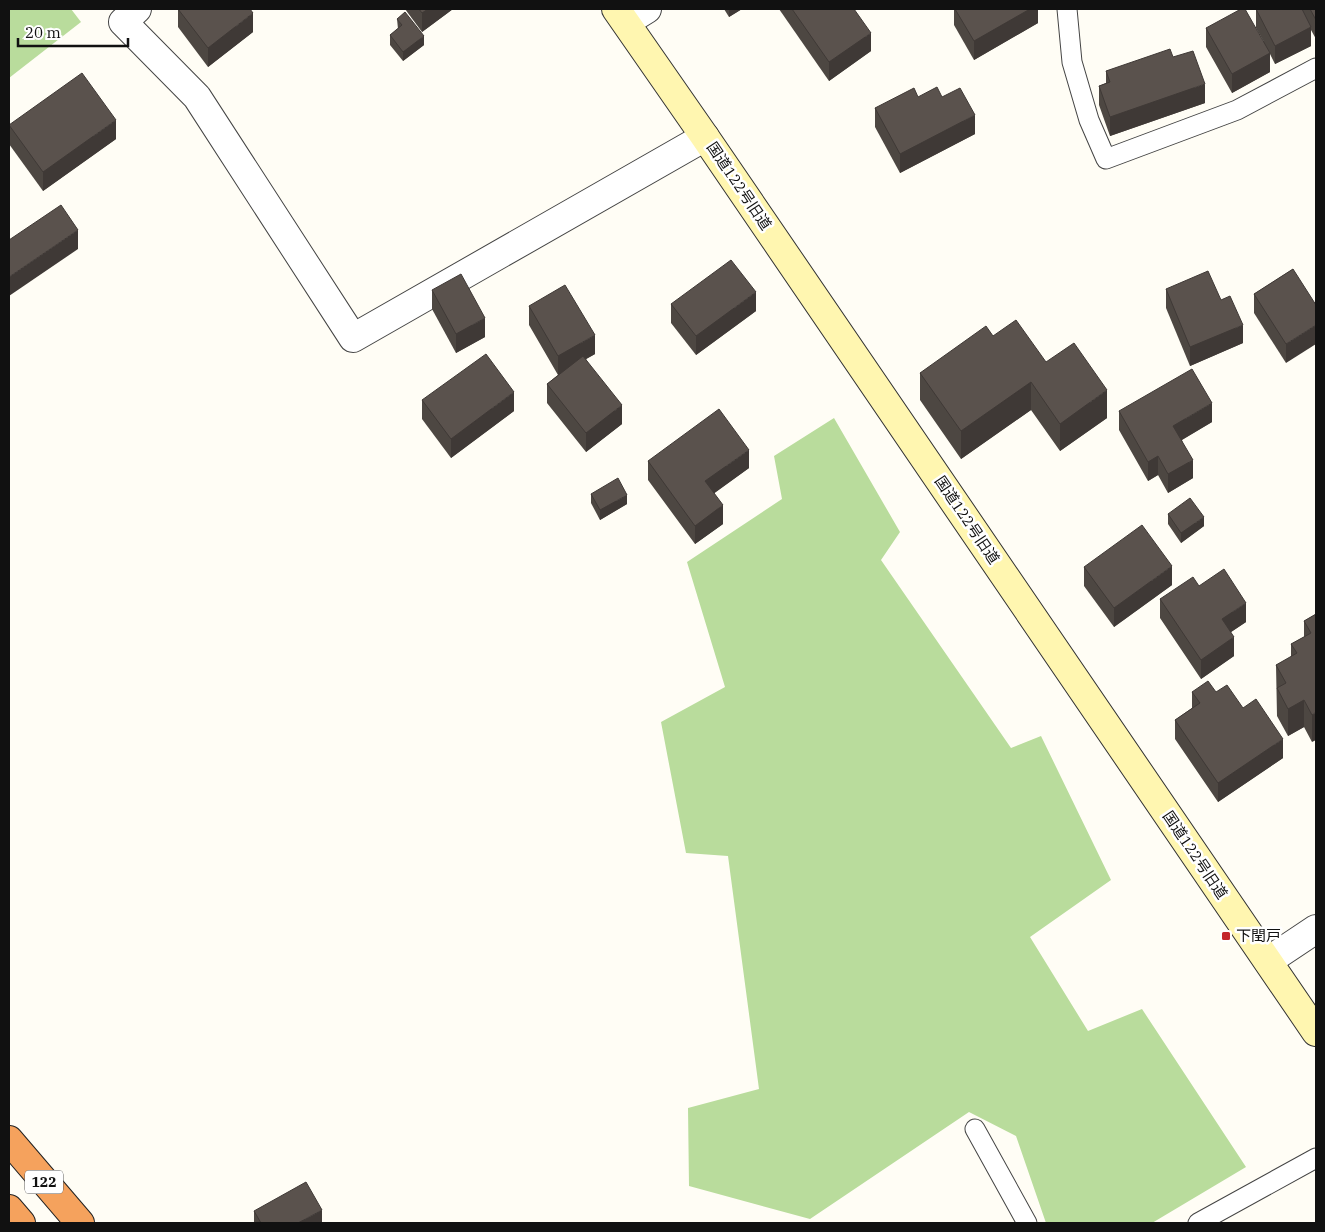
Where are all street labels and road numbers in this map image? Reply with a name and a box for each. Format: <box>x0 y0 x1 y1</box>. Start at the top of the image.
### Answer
street label: 国道122号旧道 <box>703 138 776 233</box>
street label: 国道122号旧道 <box>931 472 1004 567</box>
street label: 国道122号旧道 <box>1159 807 1232 902</box>
road number: 122 <box>25 1170 63 1194</box>

